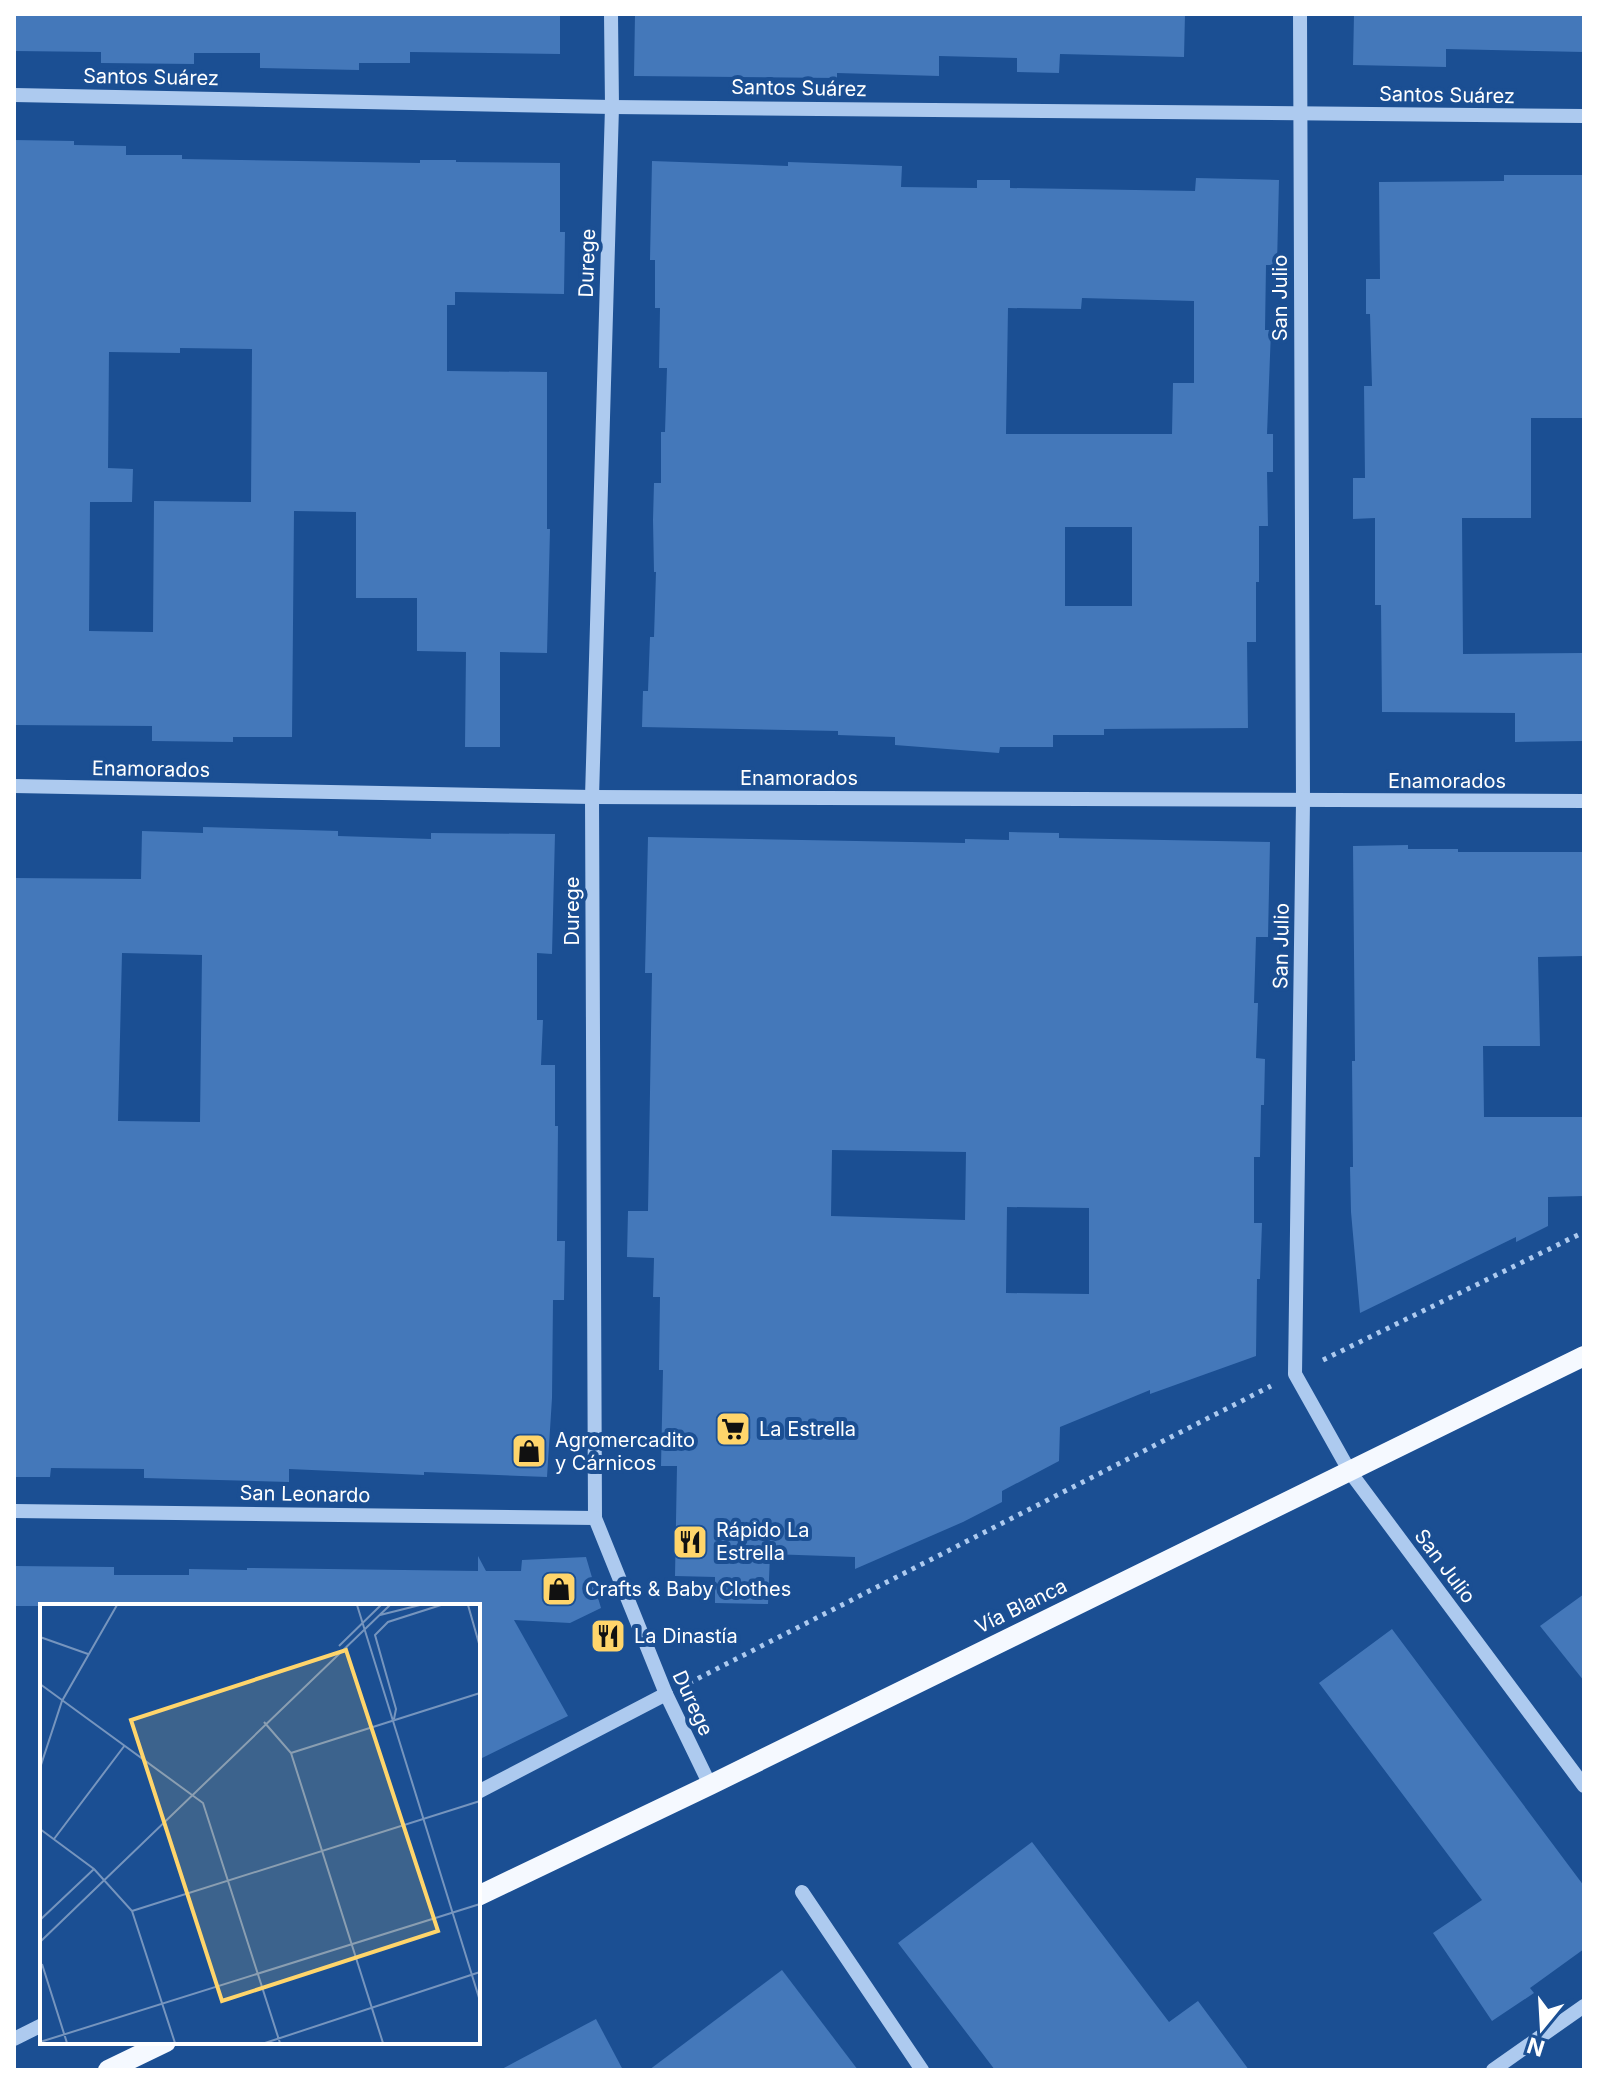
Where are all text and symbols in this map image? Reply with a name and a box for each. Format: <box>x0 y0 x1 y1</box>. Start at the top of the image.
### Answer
street label: Santos Suárez <box>83 64 219 90</box>
street label: Santos Suárez <box>731 75 867 101</box>
street label: Santos Suárez <box>1379 82 1515 108</box>
street label: Durege <box>574 228 600 298</box>
street label: San Julio <box>1268 255 1292 341</box>
street label: Enamorados <box>92 756 210 782</box>
street label: Enamorados <box>740 766 858 790</box>
street label: Enamorados <box>1388 769 1506 793</box>
street label: Durege <box>560 876 584 946</box>
street label: San Julio <box>1268 903 1294 989</box>
supermarket icon: La Estrella <box>714 1410 752 1448</box>
place label: La Estrella <box>759 1417 856 1441</box>
place label: Agromercadito y Cárnicos <box>555 1428 695 1475</box>
shop icon: Agromercadito y Cárnicos <box>510 1432 548 1470</box>
street label: San Leonardo <box>239 1481 371 1507</box>
place label: Rápido La Estrella <box>716 1518 810 1565</box>
restaurant icon: Rápido La Estrella <box>671 1523 709 1561</box>
street label: San Julio <box>1409 1524 1481 1608</box>
shop icon: Crafts & Baby Clothes <box>540 1570 578 1608</box>
street label: Vía Blanca <box>971 1573 1071 1639</box>
place label: Crafts & Baby Clothes <box>585 1577 791 1601</box>
inset map <box>40 1604 480 2044</box>
restaurant icon: La Dinastía <box>589 1617 627 1655</box>
place label: La Dinastía <box>634 1624 738 1648</box>
street label: Durege <box>668 1667 718 1739</box>
north arrow <box>1502 1988 1582 2068</box>
text: N <box>1524 2032 1548 2062</box>

